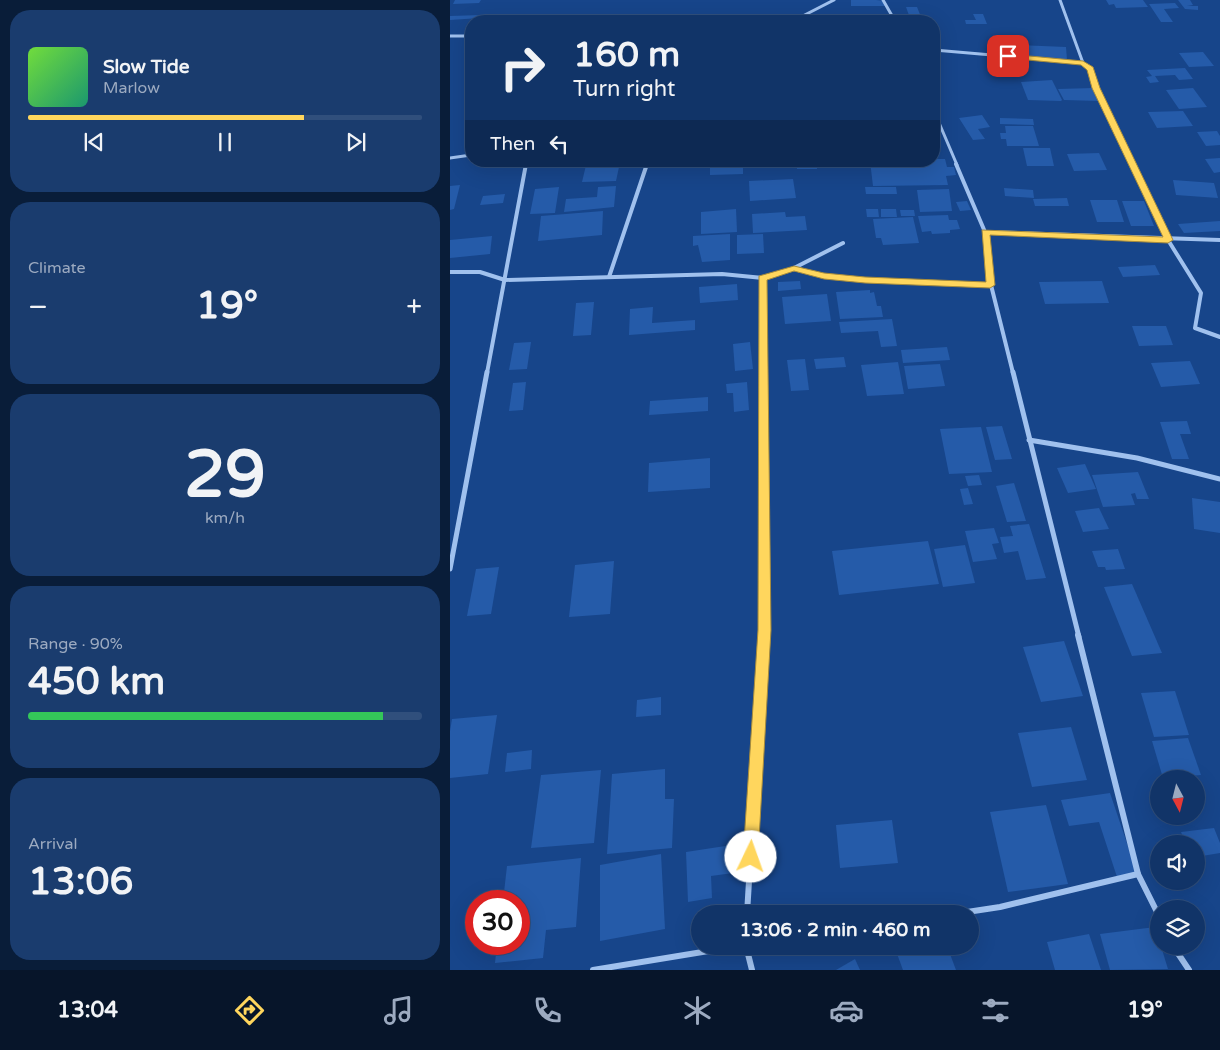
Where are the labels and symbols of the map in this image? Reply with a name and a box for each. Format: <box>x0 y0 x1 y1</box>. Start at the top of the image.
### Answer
pin <box>987 35 1029 77</box>
north arrow <box>1150 770 1205 825</box>
position arrow <box>724 830 776 882</box>
speed limit sign: 30 <box>465 890 530 955</box>

